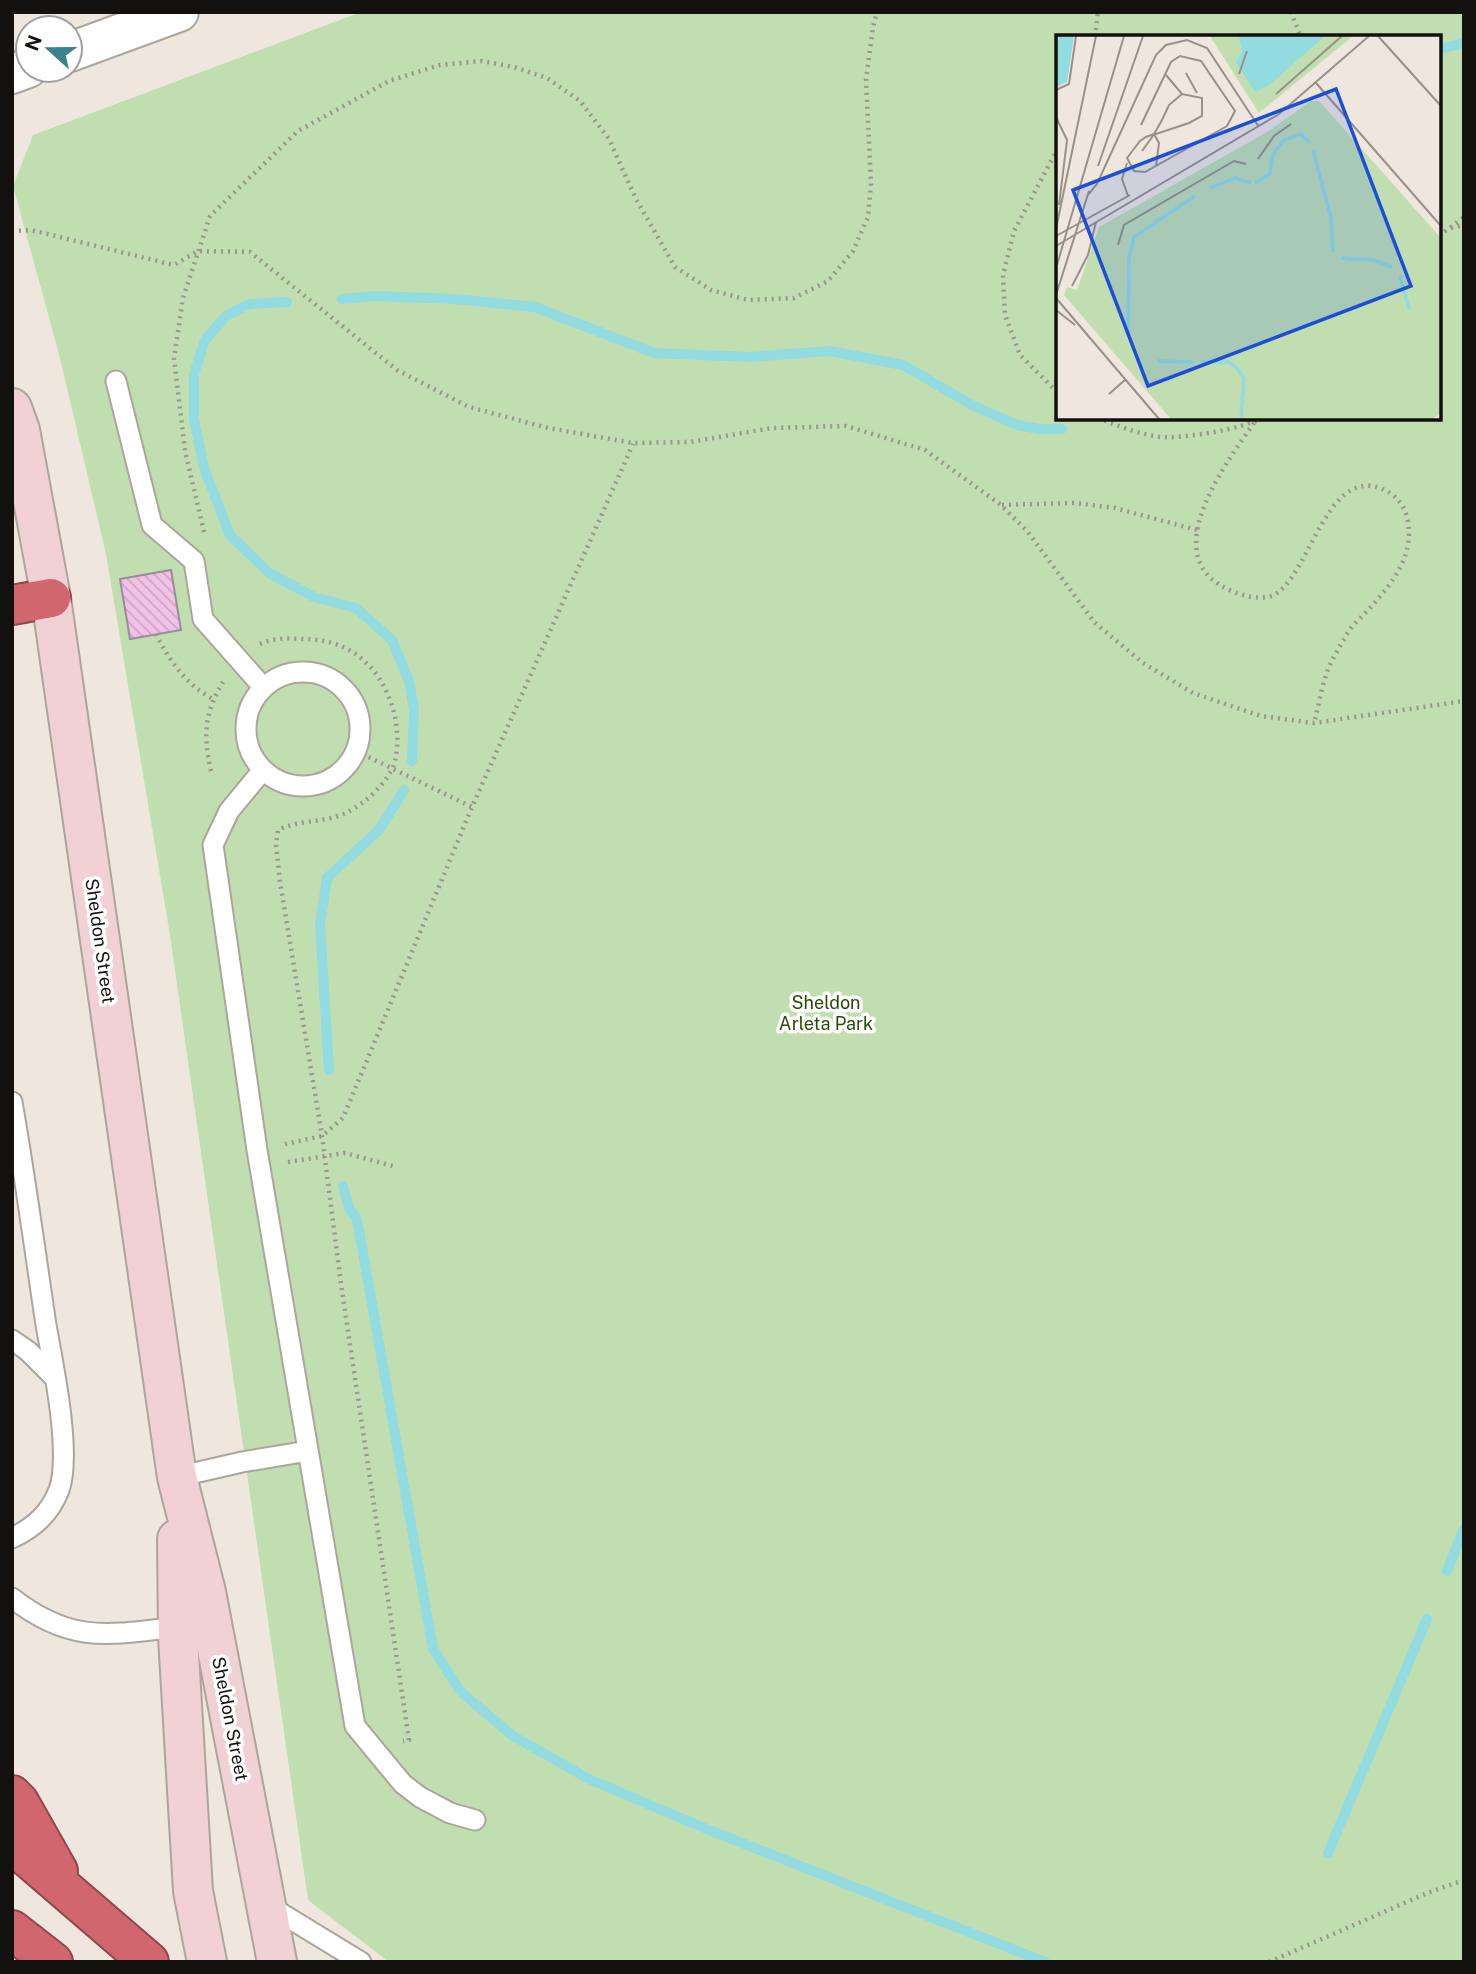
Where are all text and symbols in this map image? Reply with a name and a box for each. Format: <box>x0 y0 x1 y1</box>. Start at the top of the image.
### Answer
north arrow <box>14 14 84 84</box>
text: N <box>20 32 46 54</box>
inset map <box>1056 35 1441 420</box>
street label: Sheldon Street <box>81 877 120 1005</box>
park label: Sheldon Arleta Park <box>779 992 873 1034</box>
street label: Sheldon Street <box>208 1655 253 1783</box>

